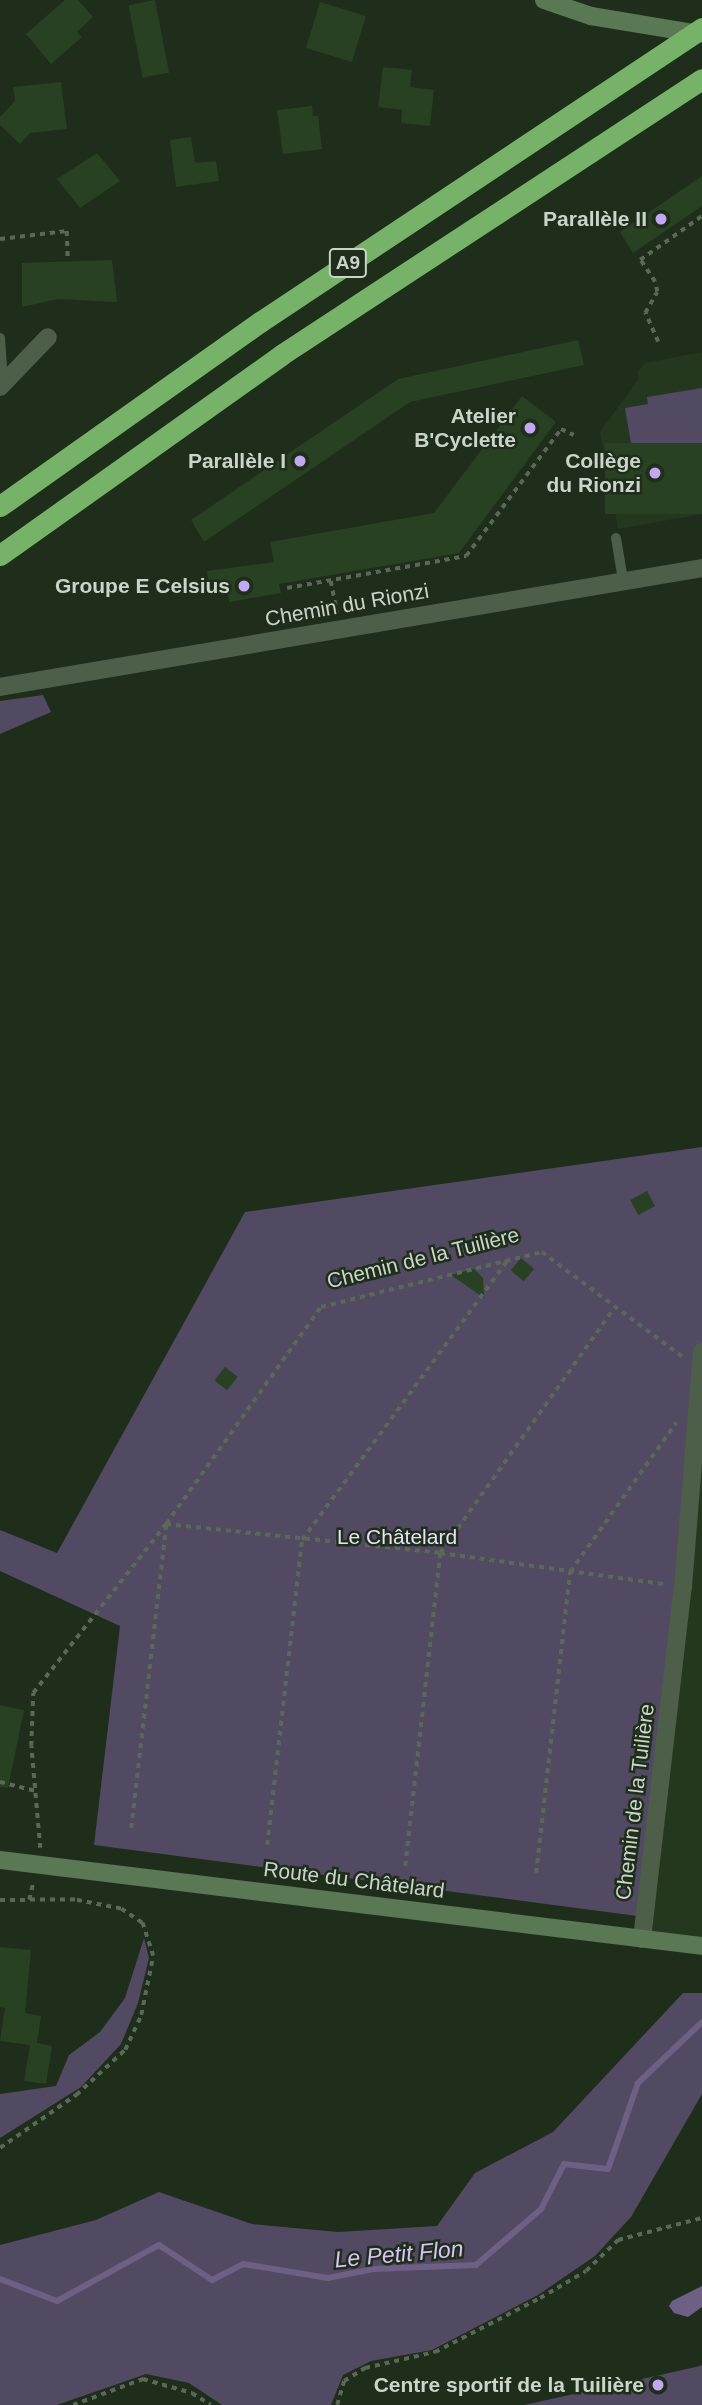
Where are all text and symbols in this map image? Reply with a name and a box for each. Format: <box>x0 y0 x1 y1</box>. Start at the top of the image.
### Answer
place label: Parallèle II <box>543 206 647 232</box>
marker: Parallèle II <box>653 211 669 227</box>
road number: A9 <box>329 247 367 278</box>
place label: Atelier B'Cyclette <box>414 403 516 453</box>
marker: Atelier B'Cyclette <box>522 420 538 436</box>
place label: Parallèle I <box>188 448 286 474</box>
place label: Collège du Rionzi <box>547 448 641 498</box>
marker: Parallèle I <box>292 453 308 469</box>
marker: Collège du Rionzi <box>647 465 663 481</box>
place label: Groupe E Celsius <box>55 573 230 599</box>
marker: Groupe E Celsius <box>236 578 252 594</box>
street label: Chemin du Rionzi <box>263 578 431 632</box>
street label: Chemin de la Tuilière <box>324 1222 522 1294</box>
park label: Le Châtelard <box>337 1524 457 1550</box>
street label: Chemin de la Tuilière <box>610 1702 660 1902</box>
street label: Route du Châtelard <box>262 1856 446 1904</box>
water label: Le Petit Flon <box>333 2235 465 2273</box>
place label: Centre sportif de la Tuilière <box>374 2372 644 2398</box>
marker: Centre sportif de la Tuilière <box>650 2377 666 2393</box>

